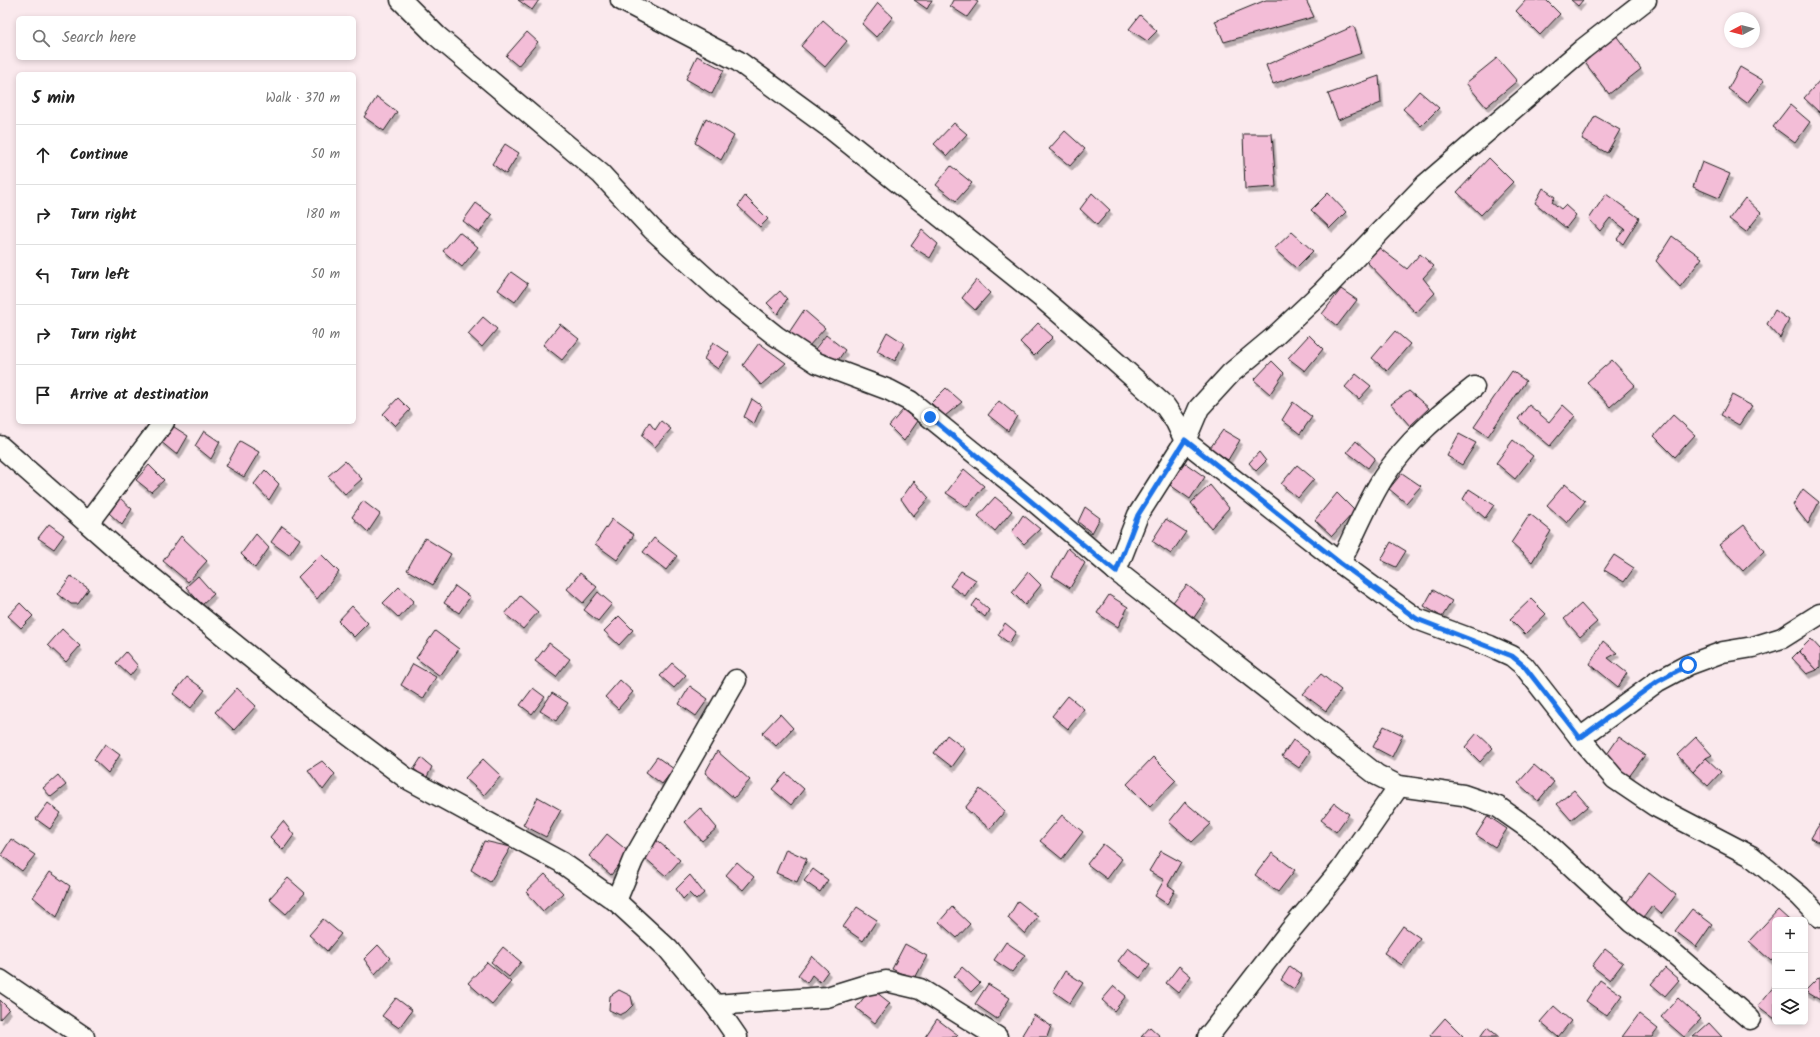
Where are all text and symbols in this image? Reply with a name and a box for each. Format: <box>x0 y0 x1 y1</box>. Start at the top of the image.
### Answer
north arrow <box>1724 12 1760 48</box>
search box <box>16 16 356 60</box>
text: Search here <box>62 26 136 50</box>
icon: search <box>30 27 52 49</box>
text: 5 min <box>32 85 75 112</box>
text: Walk · 370 m <box>265 88 340 109</box>
text: Continue <box>70 143 128 167</box>
icon: ahead <box>32 144 54 166</box>
text: 50 m <box>311 144 340 165</box>
text: Turn right <box>70 203 137 227</box>
icon: right <box>32 204 54 226</box>
text: 180 m <box>306 204 340 225</box>
text: Turn left <box>70 263 130 287</box>
icon: left <box>32 264 54 286</box>
text: 50 m <box>311 264 340 285</box>
text: Turn right <box>70 323 137 347</box>
icon: right <box>32 324 54 346</box>
text: 90 m <box>312 324 340 345</box>
text: Arrive at destination <box>70 383 209 407</box>
icon: arrive <box>32 384 54 406</box>
route end <box>921 408 939 426</box>
route start <box>1679 656 1697 674</box>
map controls <box>1772 917 1808 1025</box>
button: + <box>1772 917 1808 953</box>
button: − <box>1772 953 1808 989</box>
button: layers <box>1772 989 1808 1025</box>

